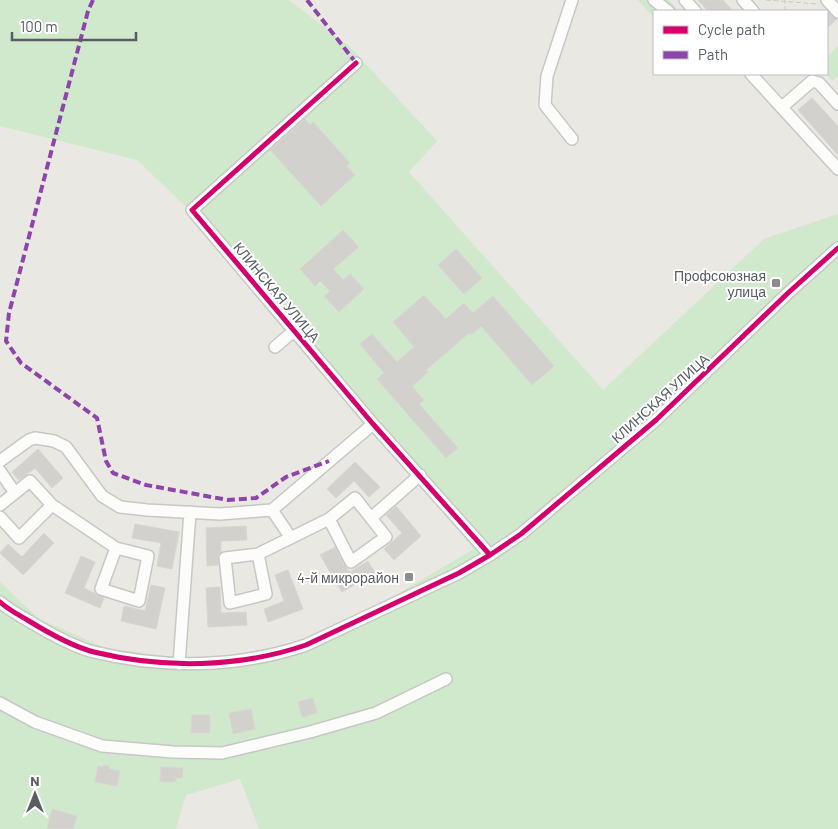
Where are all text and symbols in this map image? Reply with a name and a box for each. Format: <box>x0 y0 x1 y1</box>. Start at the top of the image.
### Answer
scale bar <box>12 10 136 42</box>
legend <box>653 10 828 75</box>
text: 100 m <box>20 17 58 35</box>
text: Cycle path <box>698 20 765 38</box>
text: Path <box>698 45 728 63</box>
street label: КЛИНСКАЯ УЛИЦА <box>230 239 324 346</box>
place label: Профсоюзная улица <box>674 267 766 300</box>
marker: Профсоюзная улица <box>770 277 782 289</box>
street label: КЛИНСКАЯ УЛИЦА <box>608 349 713 446</box>
place label: 4-й микрорайон <box>297 569 399 586</box>
marker: 4-й микрорайон <box>403 571 415 583</box>
north arrow <box>10 769 60 819</box>
text: N <box>30 772 40 789</box>

